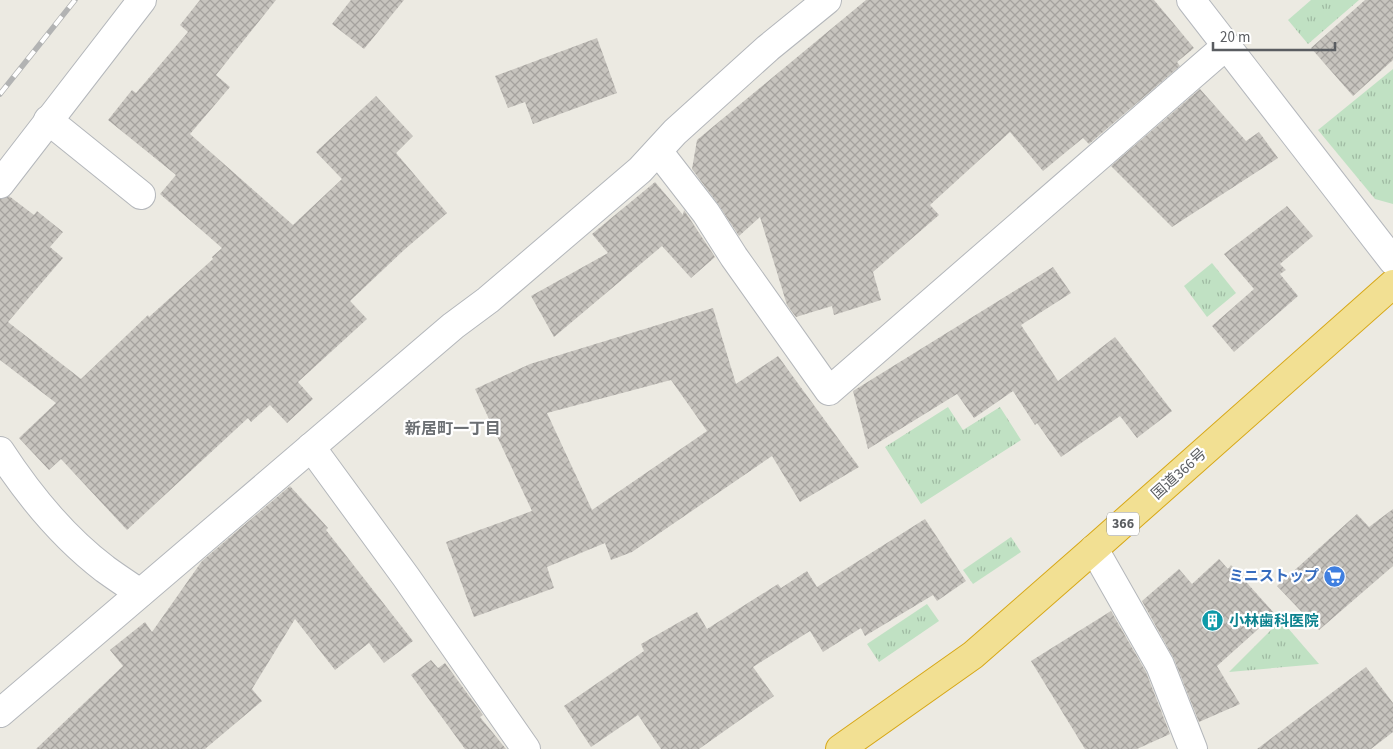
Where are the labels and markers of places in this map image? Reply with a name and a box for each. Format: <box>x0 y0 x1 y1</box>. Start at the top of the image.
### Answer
supermarket icon: ミニストップ <box>1323 564 1347 588</box>
place label: ミニストップ <box>1229 566 1319 587</box>
building icon: 小林歯科医院 <box>1201 609 1225 633</box>
place label: 小林歯科医院 <box>1229 611 1319 632</box>

